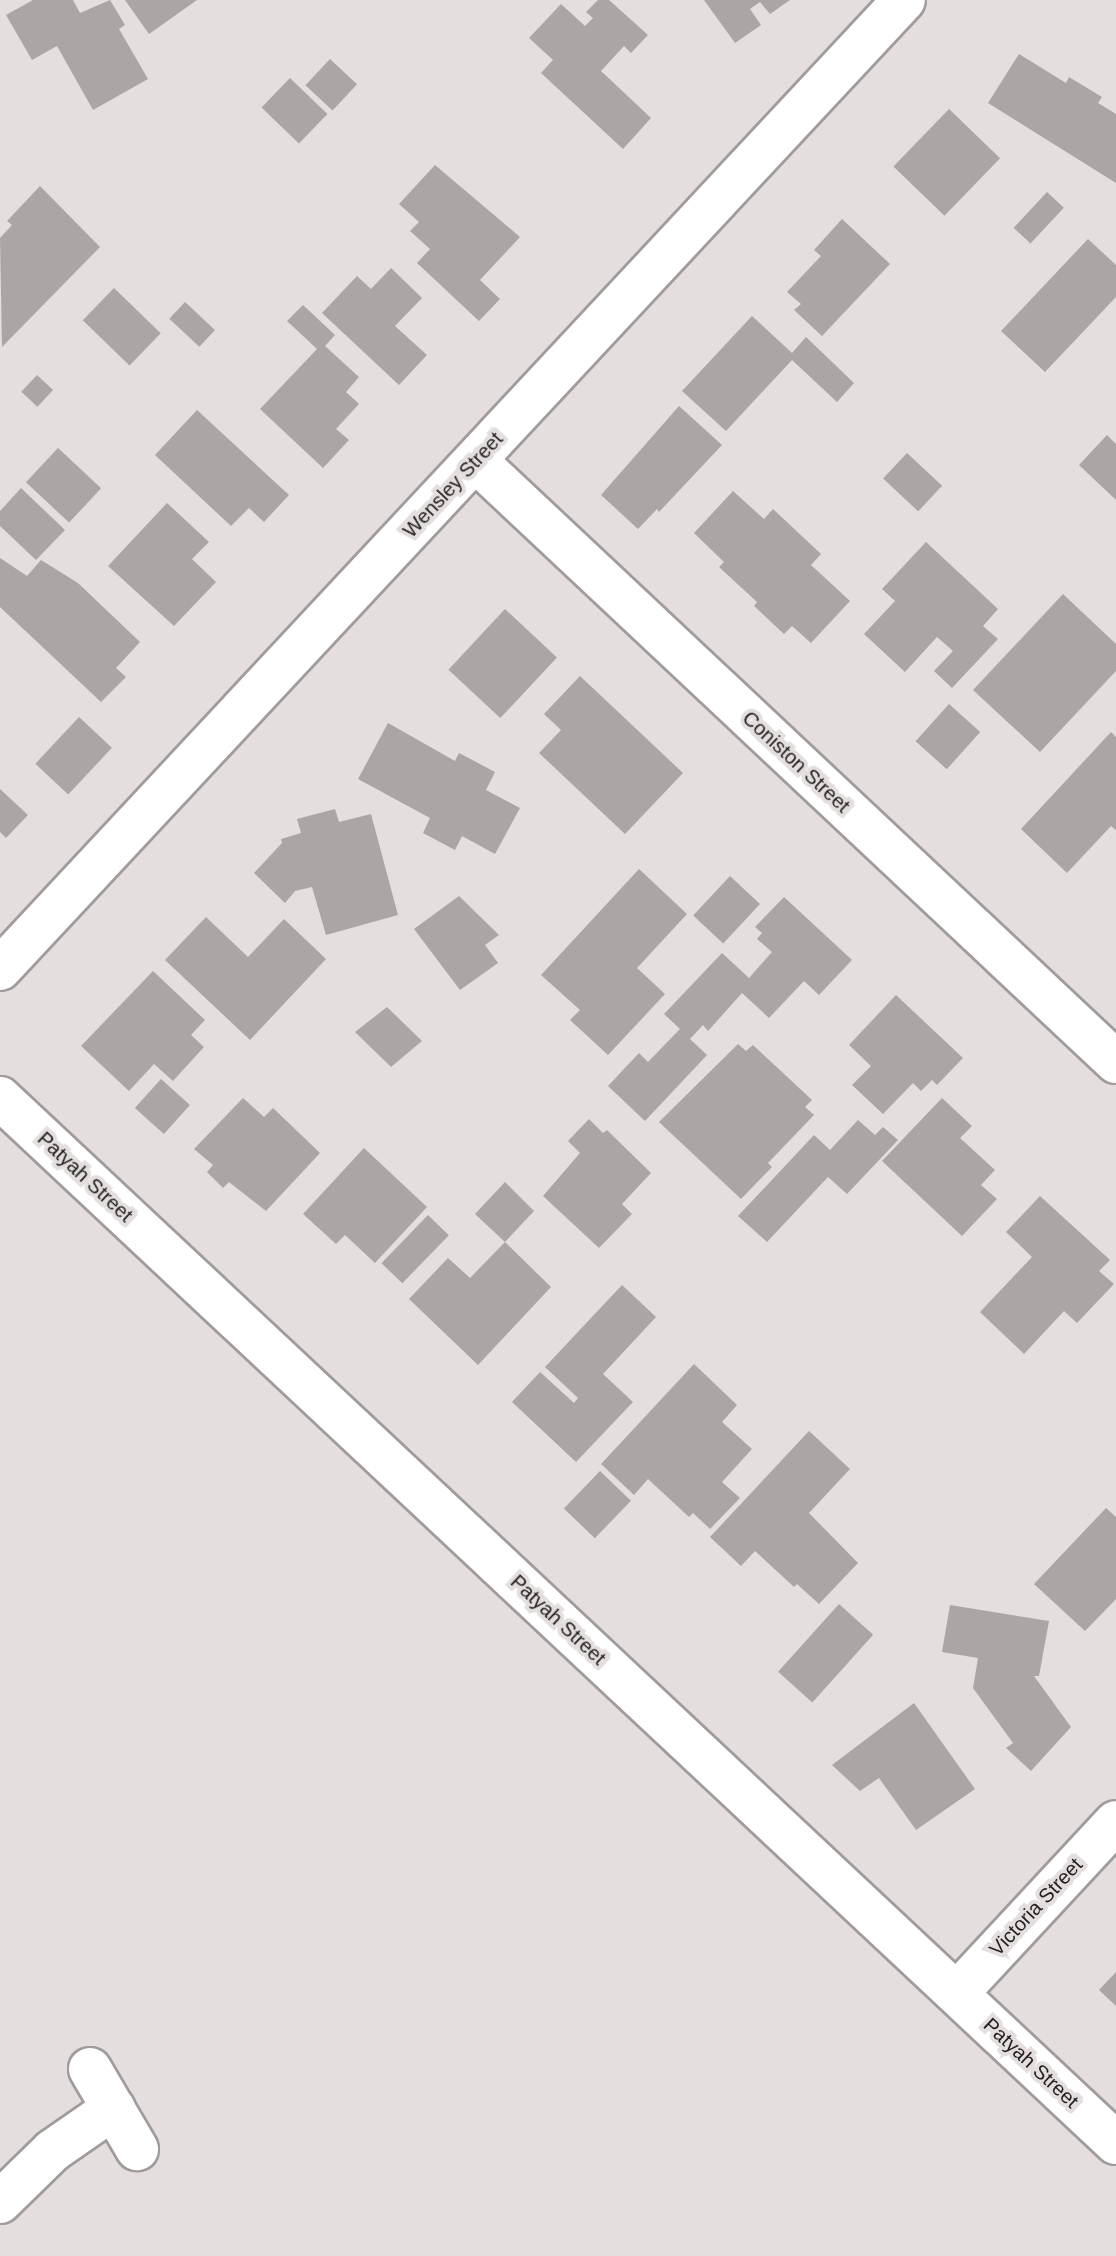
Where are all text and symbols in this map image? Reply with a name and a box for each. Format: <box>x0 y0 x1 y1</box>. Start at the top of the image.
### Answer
street label: Wensley Street <box>398 427 508 543</box>
street label: Coniston Street <box>737 706 855 818</box>
street label: Patyah Street <box>33 1127 137 1227</box>
street label: Patyah Street <box>506 1570 610 1670</box>
street label: Victoria Street <box>985 1853 1087 1961</box>
street label: Patyah Street <box>979 2013 1083 2113</box>

